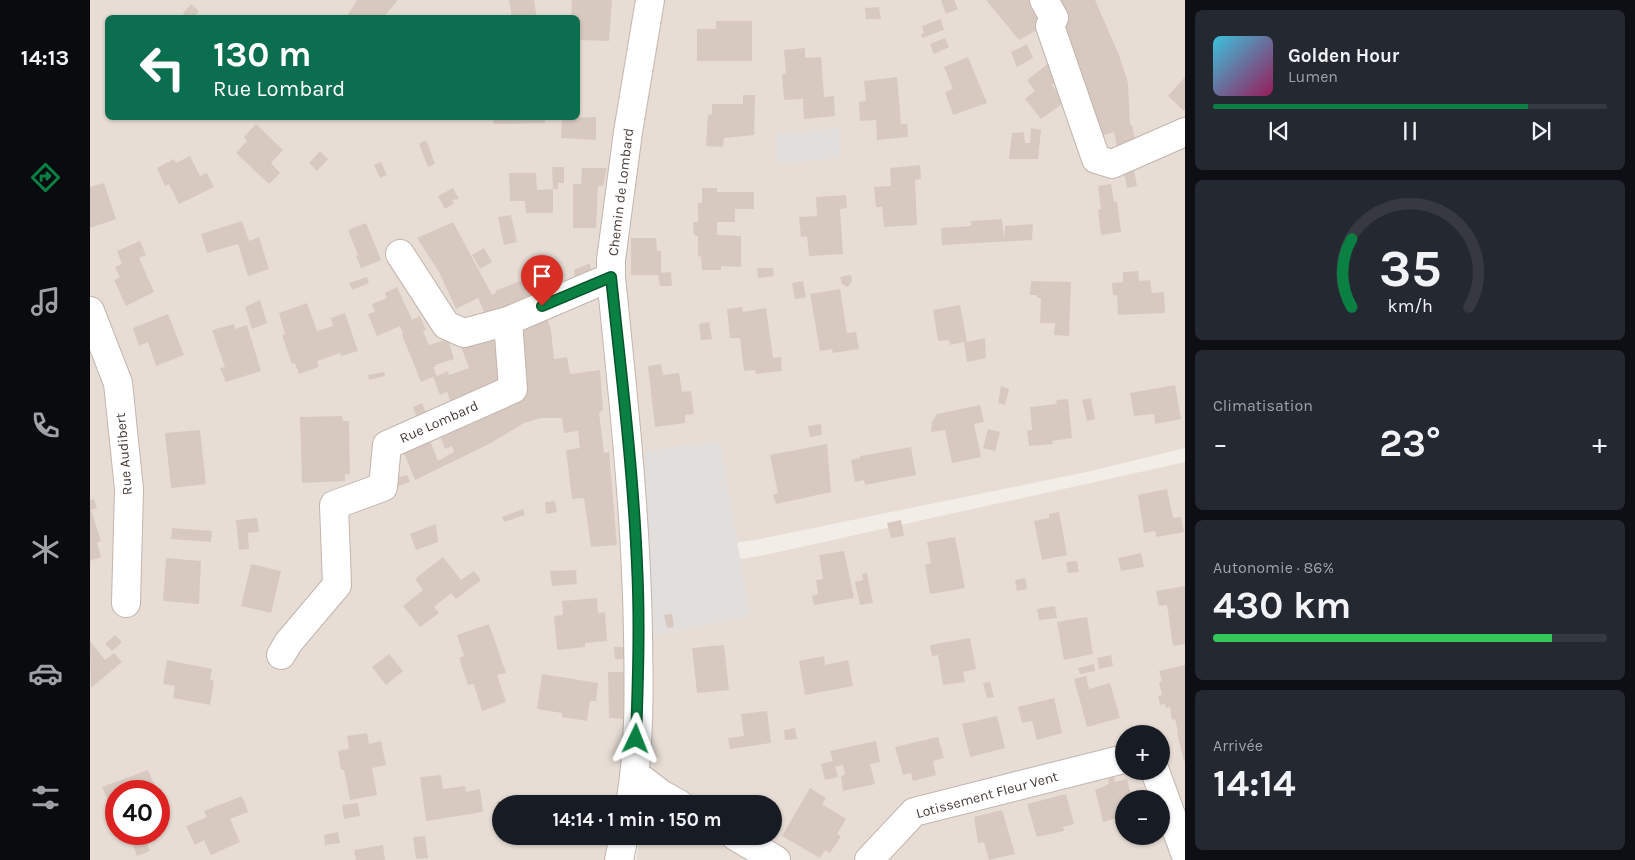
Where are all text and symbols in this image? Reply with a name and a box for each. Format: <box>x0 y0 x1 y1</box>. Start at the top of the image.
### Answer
text: 130 m <box>213 34 311 75</box>
icon: left <box>130 35 195 100</box>
text: 14:13 <box>21 45 69 71</box>
text: Golden Hour <box>1288 45 1399 67</box>
text: Lumen <box>1288 67 1338 86</box>
text: Rue Lombard <box>213 76 345 102</box>
icon: previous <box>1265 117 1293 145</box>
icon: pause <box>1396 117 1424 145</box>
icon: next <box>1527 117 1555 145</box>
street label: Chemin de Lombard <box>605 127 637 257</box>
icon: directions <box>28 160 63 195</box>
text: 35 <box>1379 238 1441 299</box>
pin <box>521 255 563 306</box>
icon: arrive <box>528 262 556 290</box>
icon: music <box>28 284 63 319</box>
text: km/h <box>1387 296 1433 317</box>
text: Climatisation <box>1213 396 1313 415</box>
street label: Rue Lombard <box>397 397 481 447</box>
icon: phone <box>28 408 63 443</box>
street label: Rue Audibert <box>112 412 136 496</box>
text: 23° <box>1379 421 1441 466</box>
text: − <box>1213 427 1228 460</box>
text: + <box>1592 427 1607 460</box>
icon: climate <box>28 532 63 567</box>
text: Autonomie · 86% <box>1213 558 1334 577</box>
text: 430 km <box>1213 583 1351 628</box>
icon: car <box>28 656 63 691</box>
position arrow <box>609 712 661 764</box>
map controls <box>1115 725 1170 845</box>
button: + <box>1115 725 1170 780</box>
text: Arrivée <box>1213 736 1263 755</box>
text: 14:14 <box>1213 761 1296 806</box>
street label: Lotissement Fleur Vent <box>914 768 1060 822</box>
icon: filters <box>28 780 63 815</box>
speed limit sign: 40 <box>105 780 170 845</box>
button: − <box>1115 790 1170 845</box>
text: 14:14 · 1 min · 150 m <box>552 809 722 831</box>

